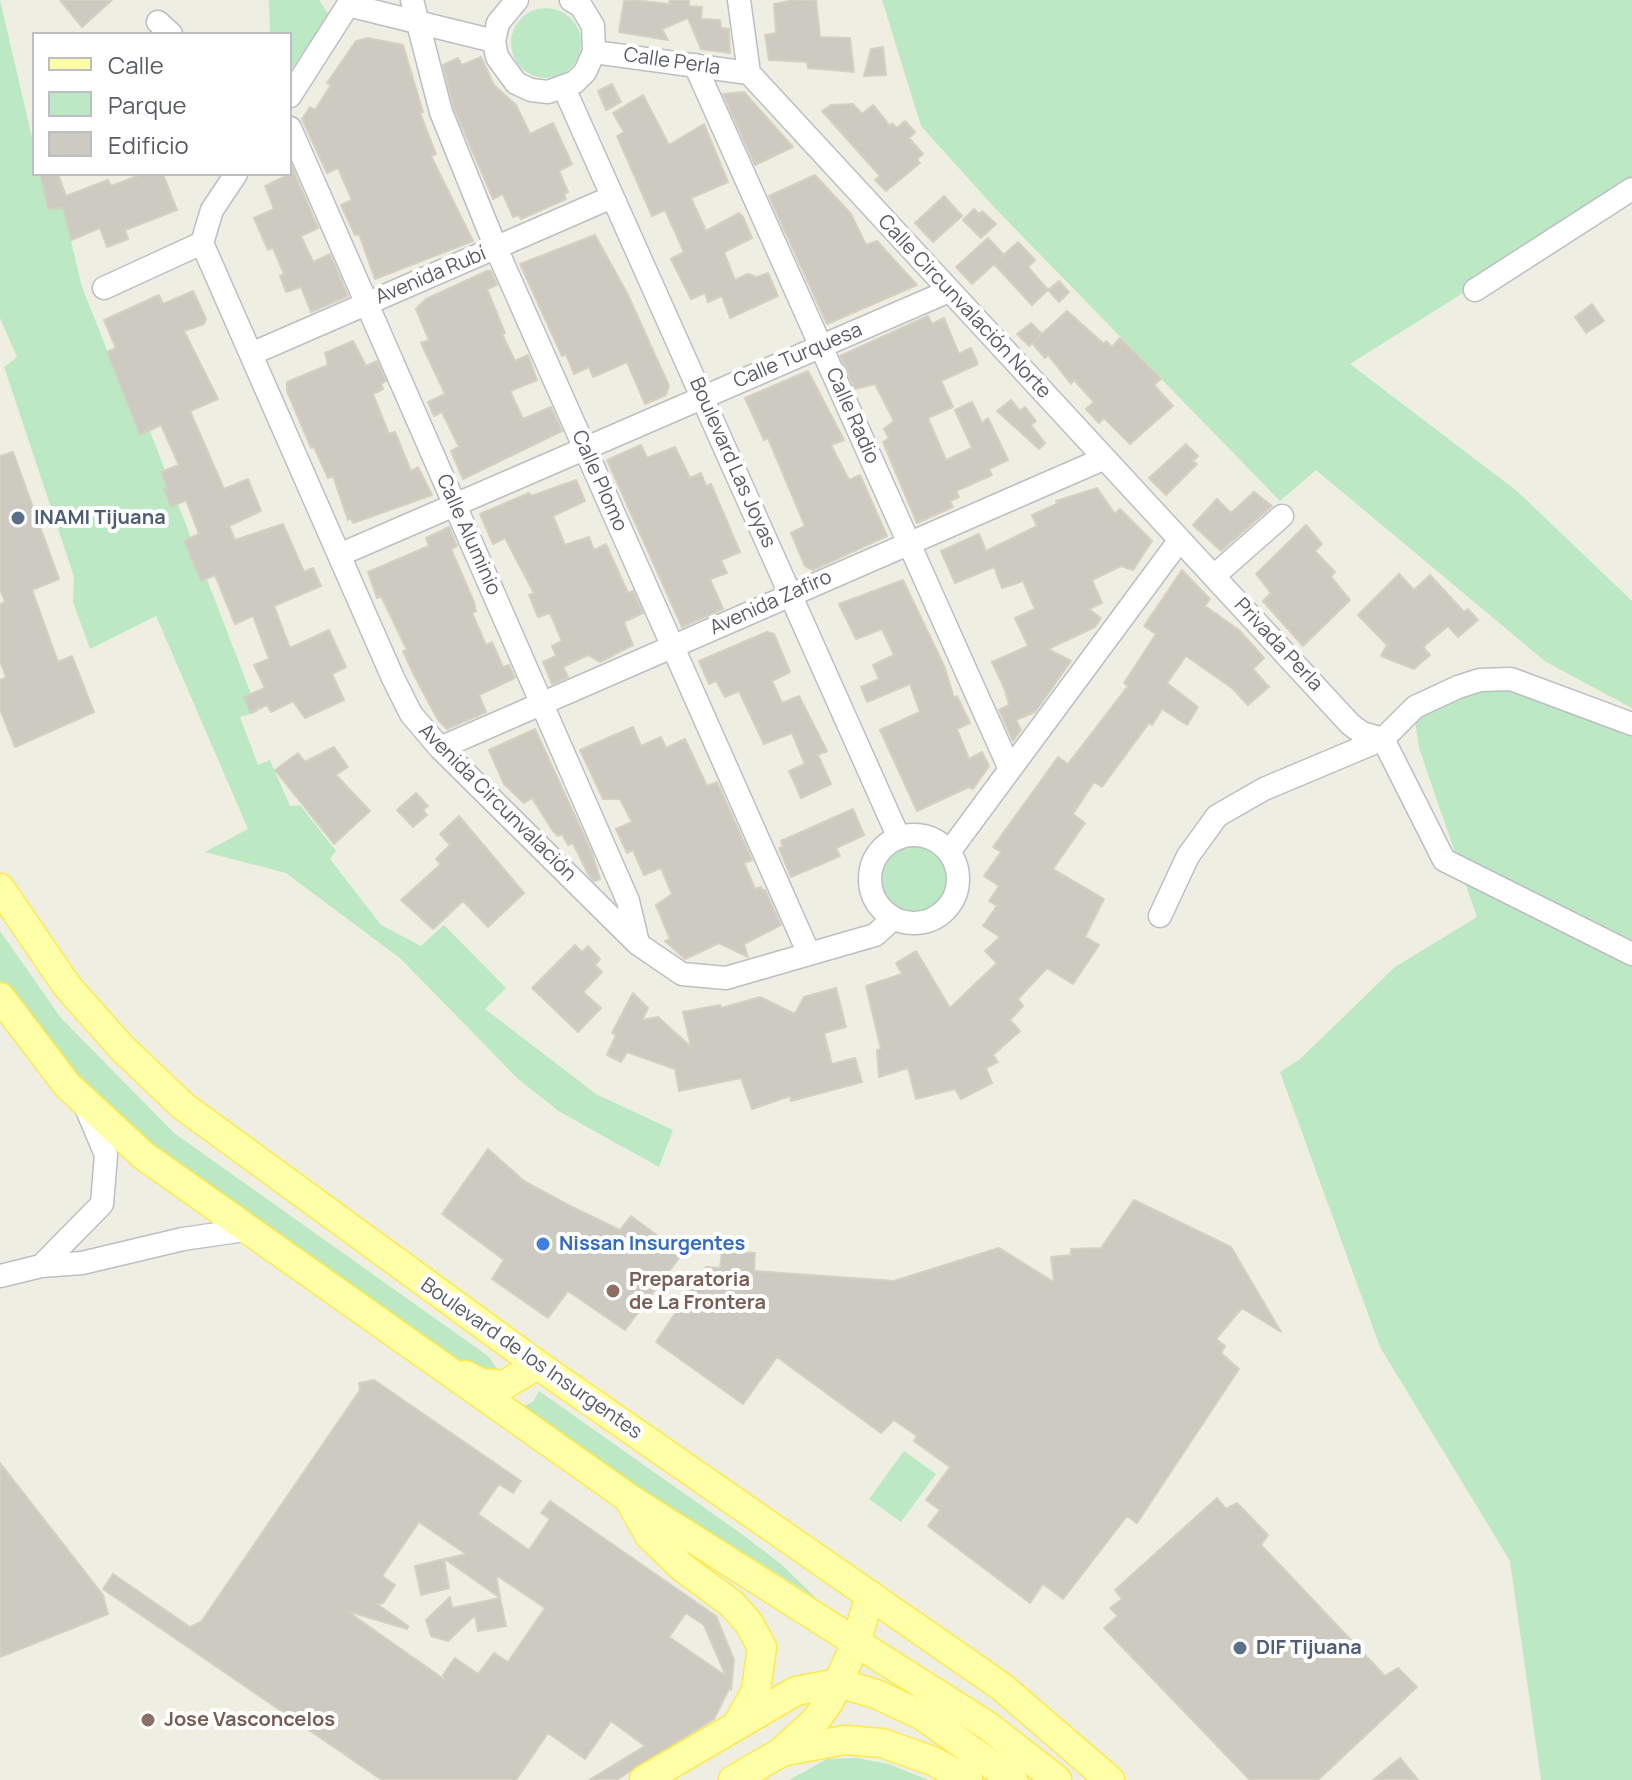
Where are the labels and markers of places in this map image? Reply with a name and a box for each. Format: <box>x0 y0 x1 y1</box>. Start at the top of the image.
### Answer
place label: INAMI Tijuana <box>34 506 166 530</box>
marker: INAMI Tijuana <box>9 509 27 527</box>
place label: Nissan Insurgentes <box>559 1232 745 1256</box>
marker: Nissan Insurgentes <box>534 1235 552 1253</box>
place label: Preparatoria de La Frontera <box>629 1268 766 1315</box>
marker: Preparatoria de La Frontera <box>604 1282 622 1300</box>
place label: DIF Tijuana <box>1256 1636 1362 1660</box>
marker: DIF Tijuana <box>1231 1639 1249 1657</box>
place label: Jose Vasconcelos <box>164 1708 335 1732</box>
marker: Jose Vasconcelos <box>139 1711 157 1729</box>

